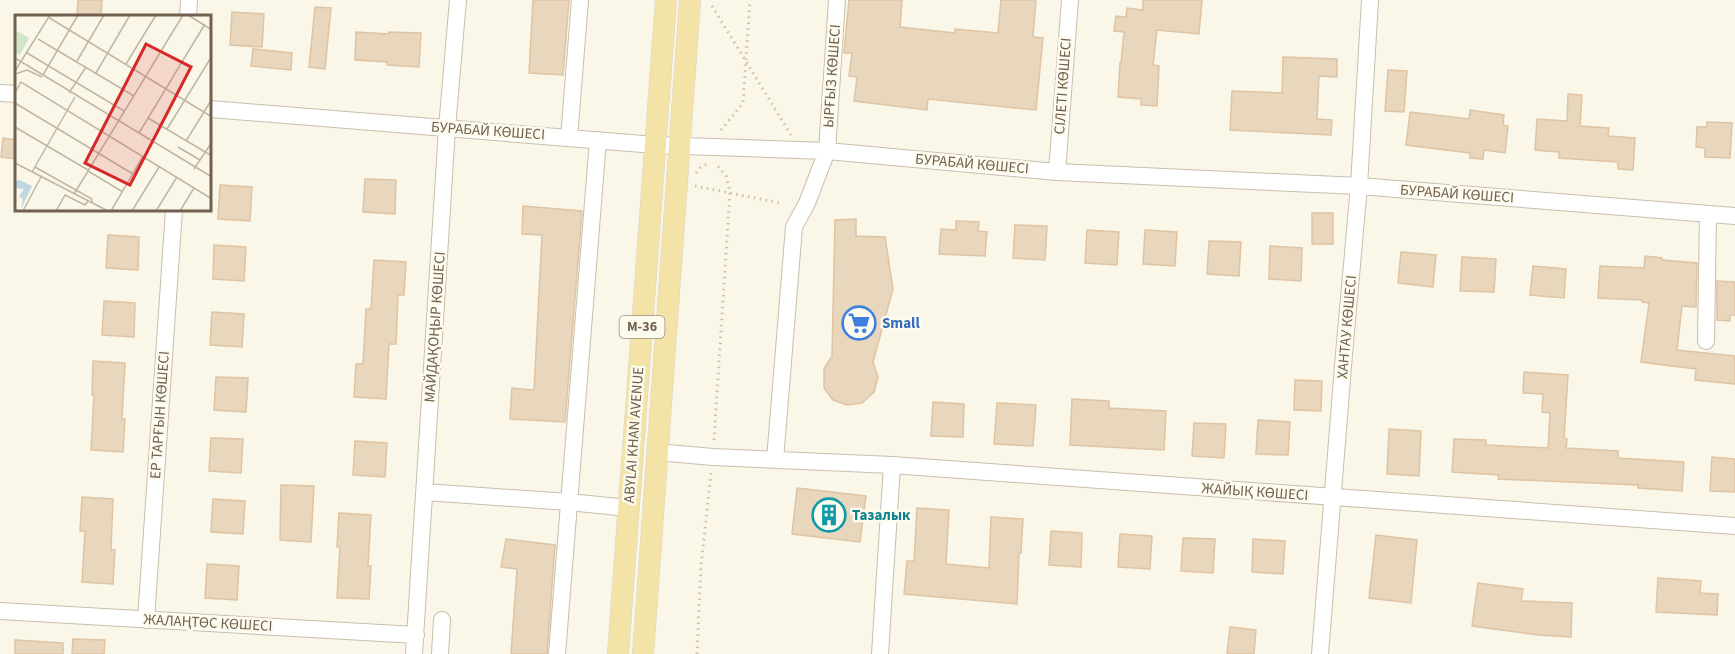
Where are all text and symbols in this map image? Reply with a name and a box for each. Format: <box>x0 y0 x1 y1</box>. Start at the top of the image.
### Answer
inset map <box>15 15 212 212</box>
street label: ЫРҒЫЗ КӨШЕСІ <box>818 24 846 128</box>
street label: СІЛЕТІ КӨШЕСІ <box>1049 37 1077 135</box>
street label: БУРАБАЙ КӨШЕСІ <box>430 117 546 145</box>
street label: БУРАБАЙ КӨШЕСІ <box>914 149 1030 179</box>
street label: БУРАБАЙ КӨШЕСІ <box>1399 180 1515 208</box>
street label: МАЙДАҚОҢЫР КӨШЕСІ <box>419 251 451 403</box>
street label: ХАНТАУ КӨШЕСІ <box>1332 274 1362 380</box>
supermarket icon: Small <box>841 305 877 341</box>
place label: Small <box>882 313 920 334</box>
road number: M-36 <box>620 316 664 338</box>
street label: ЕР ТАРҒЫН КӨШЕСІ <box>145 350 175 480</box>
street label: ABYLAI KHAN AVENUE <box>619 366 649 504</box>
street label: ЖАЙЫҚ КӨШЕСІ <box>1201 478 1309 506</box>
building icon: Тазалык <box>811 497 847 533</box>
place label: Тазалык <box>852 505 911 526</box>
street label: ЖАЛАҢТӨС КӨШЕСІ <box>143 609 273 637</box>

